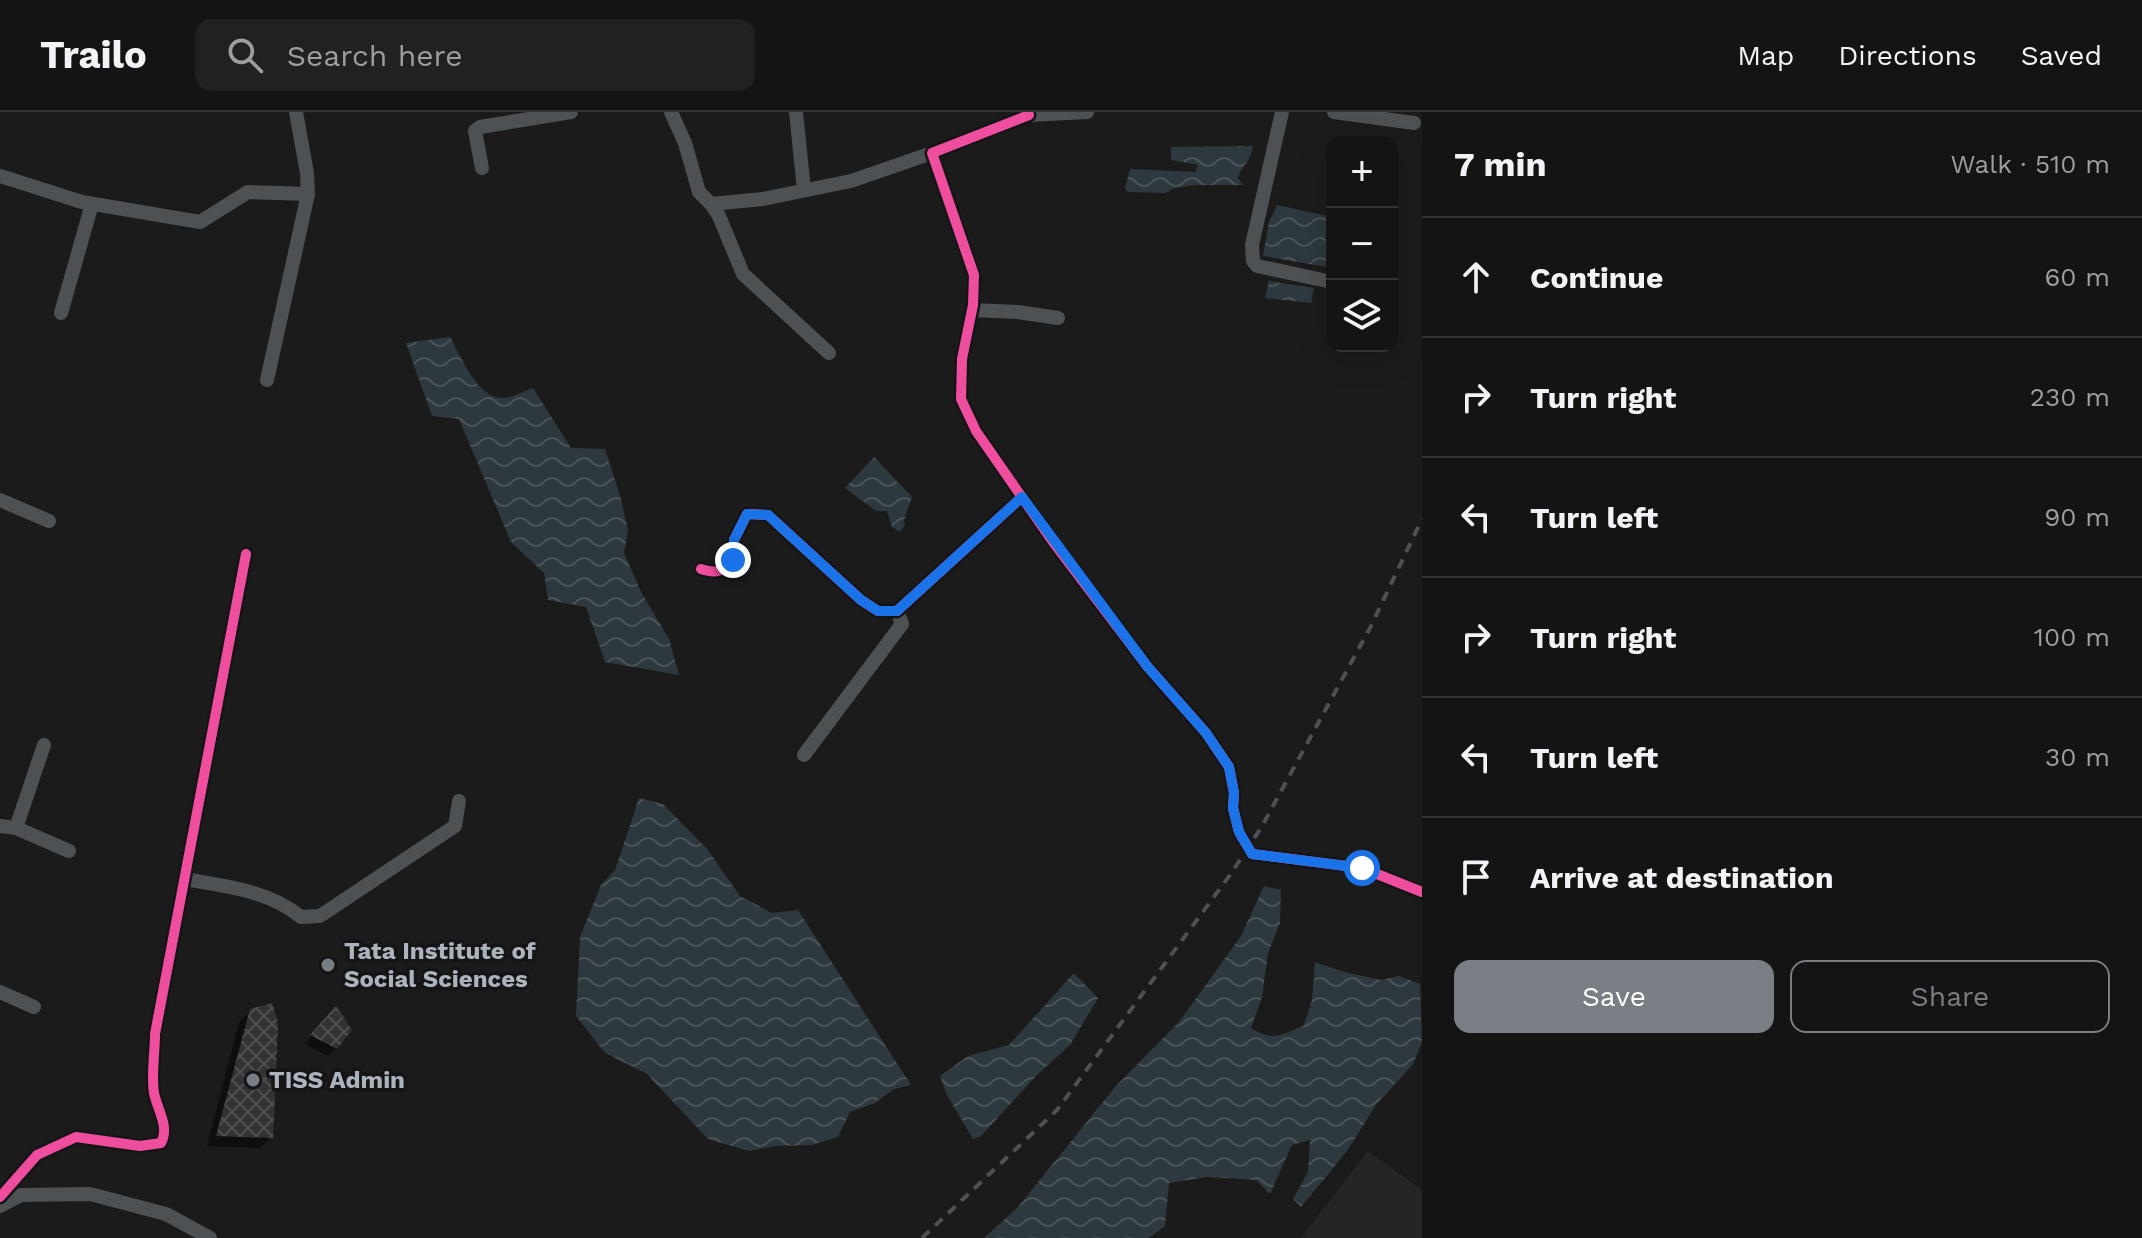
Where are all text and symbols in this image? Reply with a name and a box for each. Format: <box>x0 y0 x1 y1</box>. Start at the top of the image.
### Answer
search box <box>195 19 755 91</box>
text: Trailo <box>40 33 147 77</box>
icon: search <box>223 33 267 77</box>
text: Search here <box>287 38 463 73</box>
text: Map <box>1737 39 1794 72</box>
text: Directions <box>1838 39 1977 72</box>
text: Saved <box>2021 39 2102 72</box>
map controls <box>1326 136 1398 352</box>
button: + <box>1326 136 1398 208</box>
text: 7 min <box>1454 144 1547 184</box>
text: Walk · 510 m <box>1951 149 2110 179</box>
button: − <box>1326 208 1398 280</box>
icon: ahead <box>1454 255 1498 299</box>
text: Continue <box>1530 260 1663 295</box>
text: 60 m <box>2044 262 2110 292</box>
button: layers <box>1326 280 1398 352</box>
icon: right <box>1454 375 1498 419</box>
text: Turn right <box>1530 380 1676 415</box>
text: 230 m <box>2030 382 2110 412</box>
icon: left <box>1454 495 1498 539</box>
text: Turn left <box>1530 500 1658 535</box>
text: 90 m <box>2044 502 2110 532</box>
route end <box>715 542 751 578</box>
icon: right <box>1454 615 1498 659</box>
text: Turn right <box>1530 620 1676 655</box>
text: 100 m <box>2034 622 2110 652</box>
icon: left <box>1454 735 1498 779</box>
text: Turn left <box>1530 740 1658 775</box>
text: 30 m <box>2045 742 2110 772</box>
route start <box>1344 850 1380 886</box>
icon: arrive <box>1454 855 1498 899</box>
text: Arrive at destination <box>1530 860 1834 895</box>
place label: Tata Institute of Social Sciences <box>344 937 536 993</box>
marker: Tata Institute of Social Sciences <box>319 956 337 974</box>
button: Save <box>1454 960 1774 1033</box>
button: Share <box>1790 960 2110 1033</box>
place label: TISS Admin <box>269 1066 405 1094</box>
marker: TISS Admin <box>244 1071 262 1089</box>

